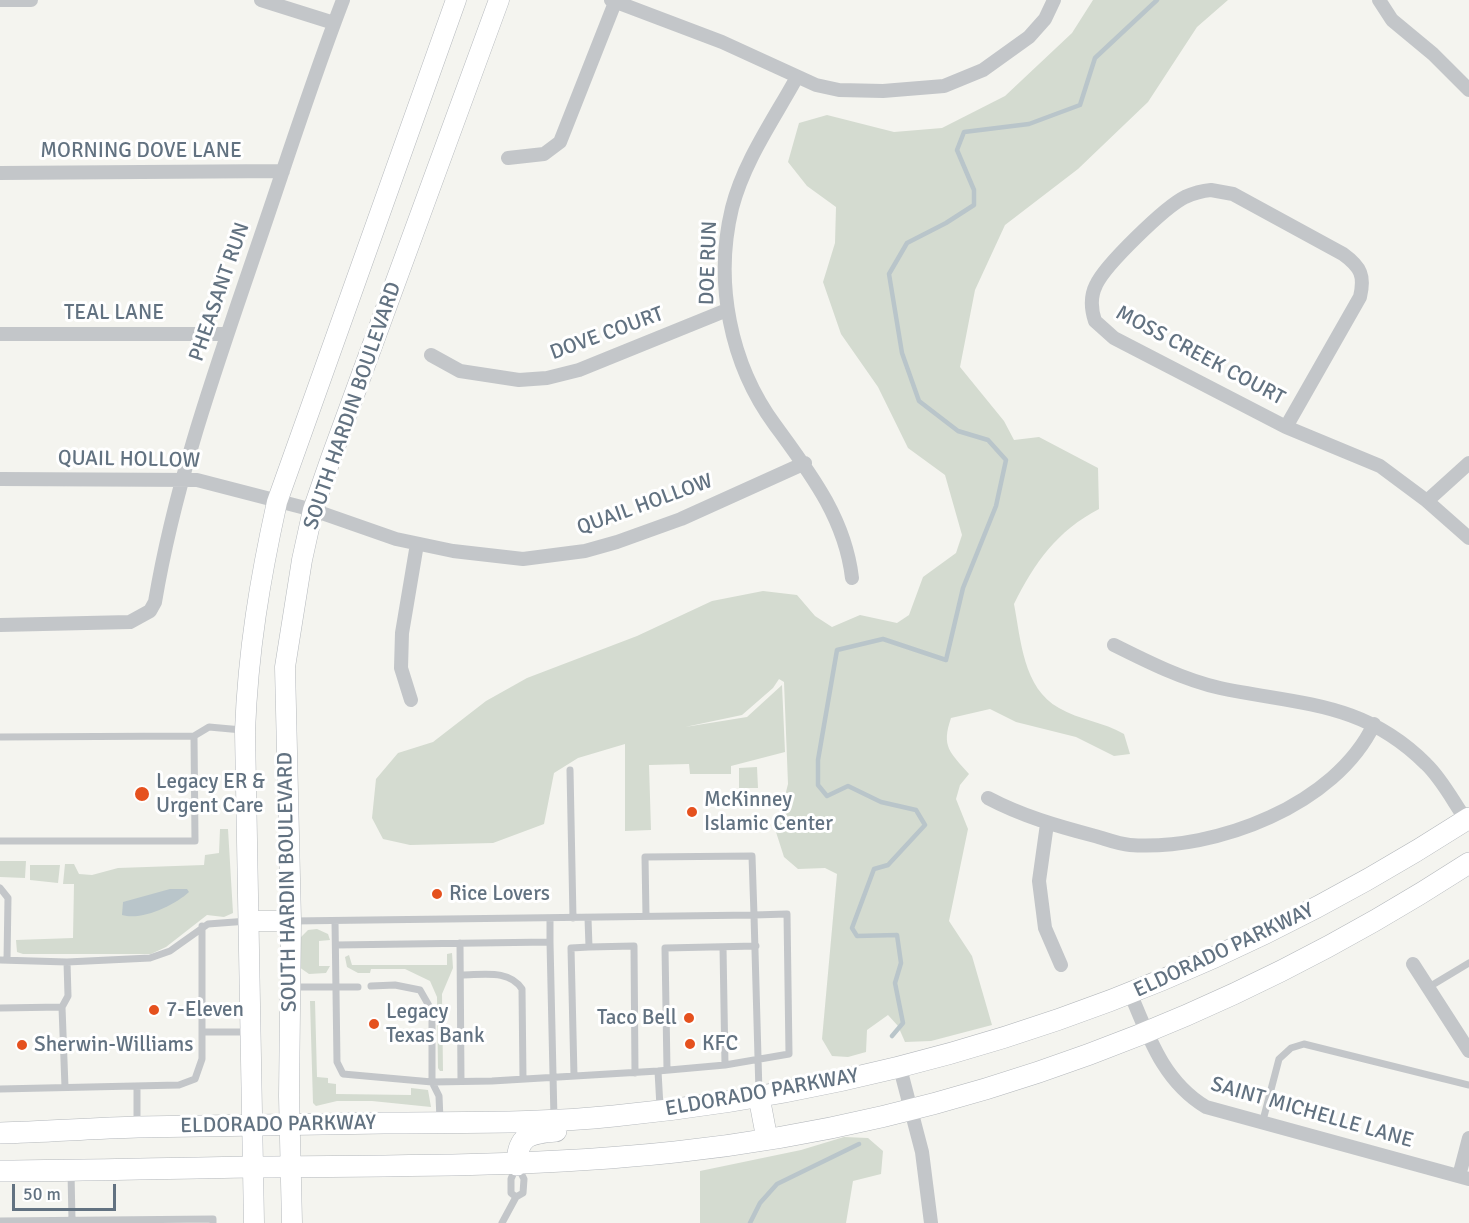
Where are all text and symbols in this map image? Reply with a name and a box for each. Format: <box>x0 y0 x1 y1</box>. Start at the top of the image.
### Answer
street label: MORNING DOVE LANE <box>40 138 242 164</box>
street label: PHEASANT RUN <box>184 219 256 365</box>
street label: DOE RUN <box>695 220 723 306</box>
street label: SOUTH HARDIN BOULEVARD <box>299 279 407 533</box>
street label: TEAL LANE <box>64 300 164 326</box>
street label: MOSS CREEK COURT <box>1111 301 1289 411</box>
street label: DOVE COURT <box>547 302 667 366</box>
street label: QUAIL HOLLOW <box>58 446 200 474</box>
street label: QUAIL HOLLOW <box>574 469 716 541</box>
street label: SOUTH HARDIN BOULEVARD <box>273 752 303 1012</box>
place label: Legacy ER & Urgent Care <box>156 769 265 819</box>
marker: Legacy ER & Urgent Care <box>133 785 151 803</box>
place label: McKinney Islamic Center <box>704 787 833 837</box>
marker: McKinney Islamic Center <box>685 805 699 819</box>
place label: Rice Lovers <box>449 881 550 907</box>
marker: Rice Lovers <box>430 887 444 901</box>
street label: ELDORADO PARKWAY <box>1130 898 1318 1004</box>
place label: 7-Eleven <box>166 997 244 1023</box>
place label: Legacy Texas Bank <box>386 999 484 1049</box>
marker: 7-Eleven <box>147 1003 161 1017</box>
place label: Taco Bell <box>597 1005 677 1031</box>
marker: Taco Bell <box>682 1011 696 1025</box>
marker: Legacy Texas Bank <box>367 1017 381 1031</box>
place label: KFC <box>702 1031 738 1057</box>
place label: Sherwin-Williams <box>34 1032 194 1058</box>
marker: KFC <box>683 1037 697 1051</box>
marker: Sherwin-Williams <box>15 1038 29 1052</box>
street label: ELDORADO PARKWAY <box>663 1064 861 1122</box>
street label: SAINT MICHELLE LANE <box>1208 1072 1416 1154</box>
street label: ELDORADO PARKWAY <box>180 1111 376 1139</box>
scale bar <box>15 1172 118 1210</box>
text: 50 m <box>23 1183 61 1205</box>

